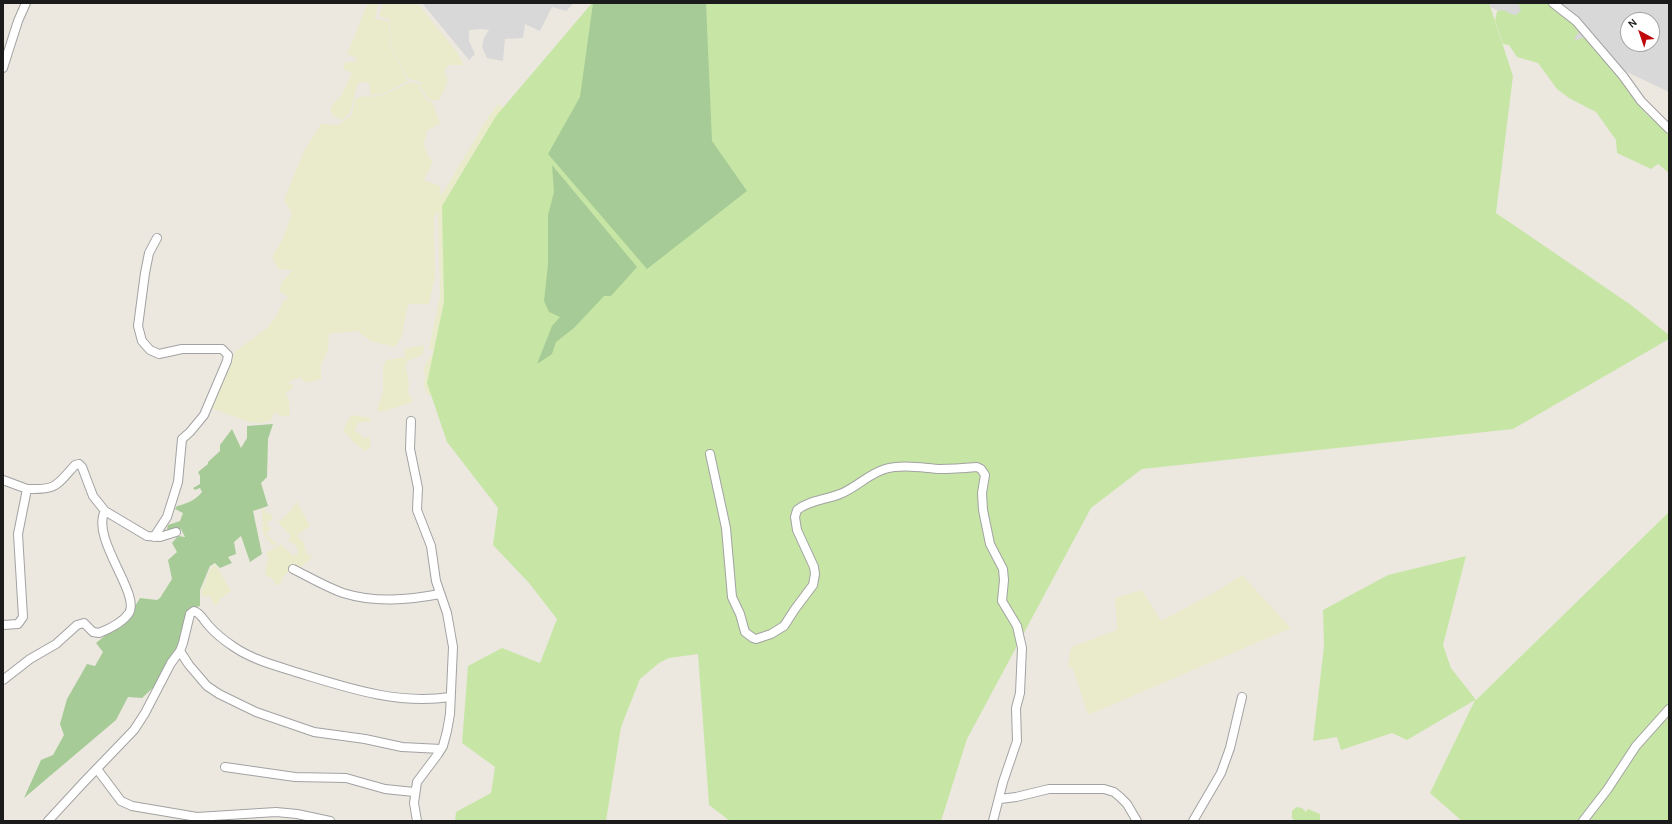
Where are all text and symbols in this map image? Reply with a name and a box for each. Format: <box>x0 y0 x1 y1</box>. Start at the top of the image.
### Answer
north arrow <box>1620 12 1660 52</box>
text: N <box>1625 16 1640 31</box>

